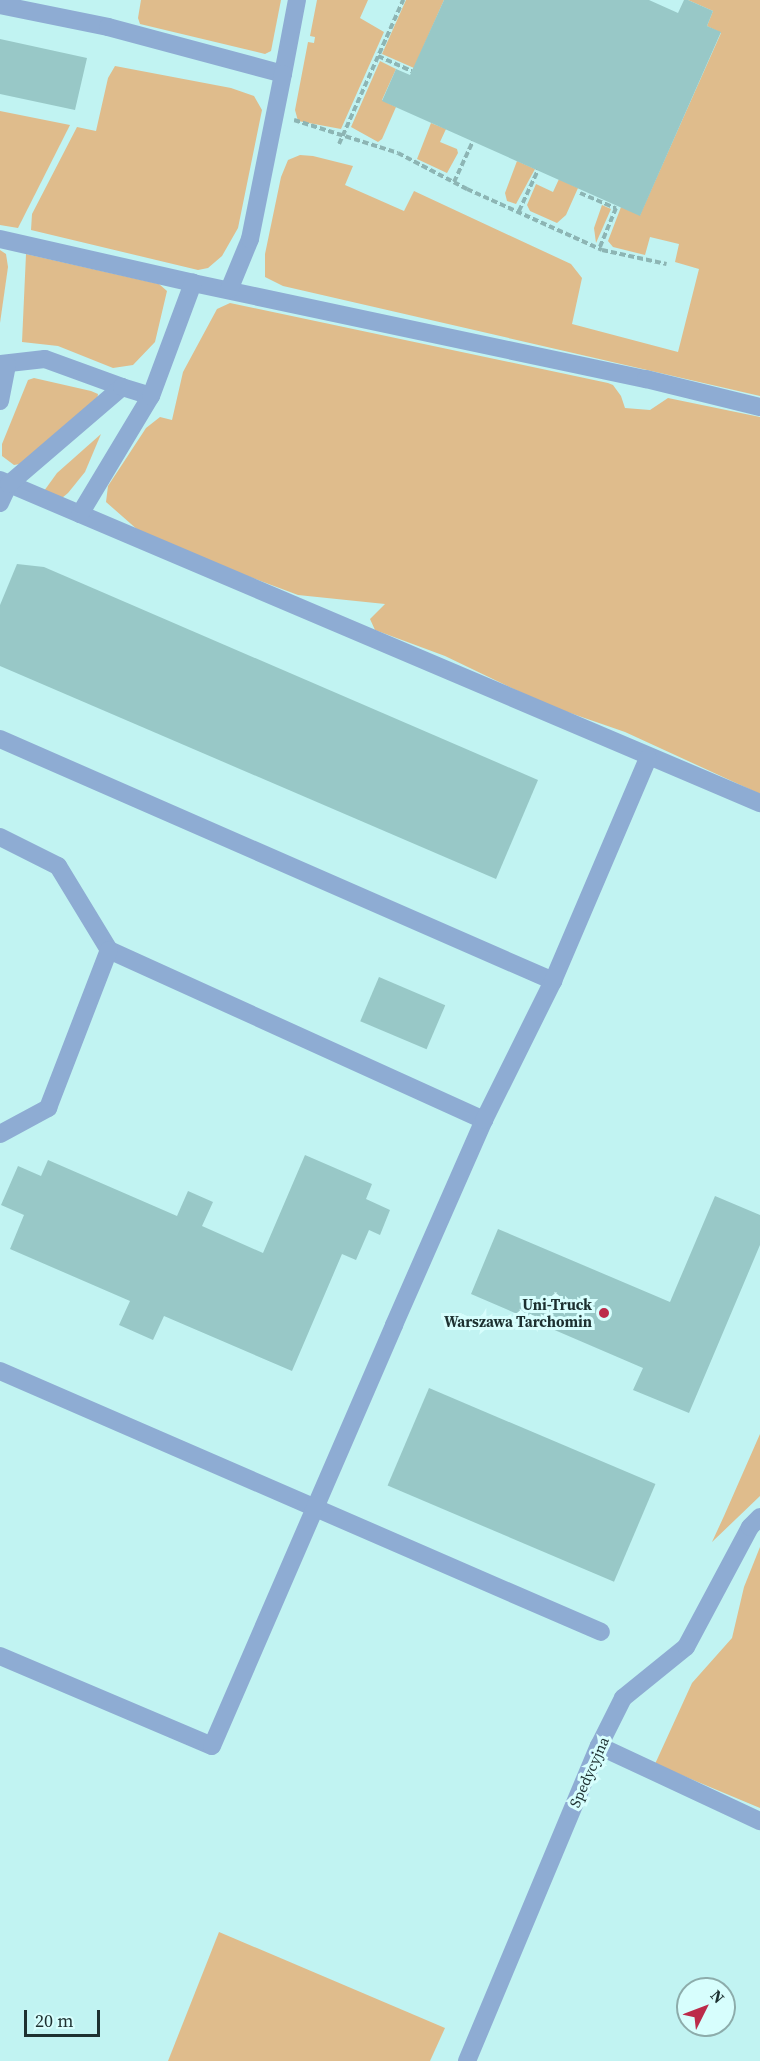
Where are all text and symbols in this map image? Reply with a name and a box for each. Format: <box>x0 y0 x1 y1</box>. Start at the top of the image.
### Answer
place label: Uni-Truck Warszawa Tarchomin <box>444 1295 592 1330</box>
marker: Uni-Truck Warszawa Tarchomin <box>597 1306 611 1320</box>
street label: Spedycyjna <box>565 1734 613 1810</box>
north arrow <box>676 1977 736 2037</box>
text: N <box>706 1985 730 2008</box>
scale bar <box>27 1998 104 2036</box>
text: 20 m <box>35 2008 73 2033</box>

